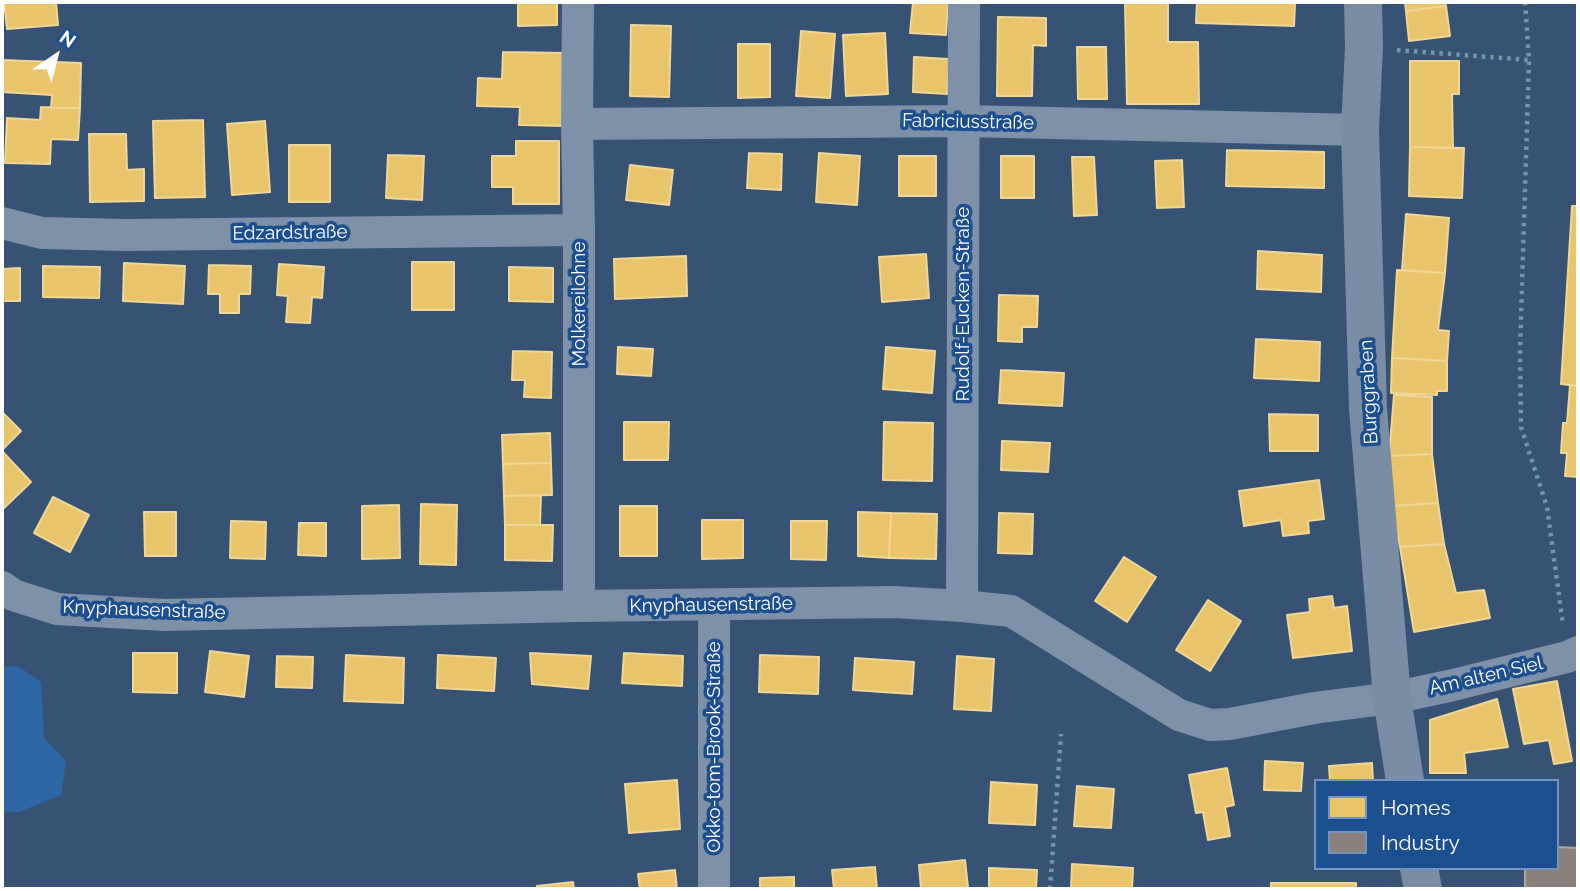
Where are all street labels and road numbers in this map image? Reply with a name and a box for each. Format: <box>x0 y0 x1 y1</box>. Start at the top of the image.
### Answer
street label: Fabriciusstraße <box>902 109 1034 135</box>
street label: Rudolf-Eucken-Straße <box>952 207 974 401</box>
street label: Edzardstraße <box>232 221 348 245</box>
street label: Molkereilohne <box>568 241 590 367</box>
street label: Burggraben <box>1355 339 1383 445</box>
street label: Knyphausenstraße <box>629 592 793 618</box>
street label: Knyphausenstraße <box>62 596 226 624</box>
street label: Okko-tom-Brook-Straße <box>703 641 725 853</box>
street label: Am alten Siel <box>1427 652 1545 700</box>

